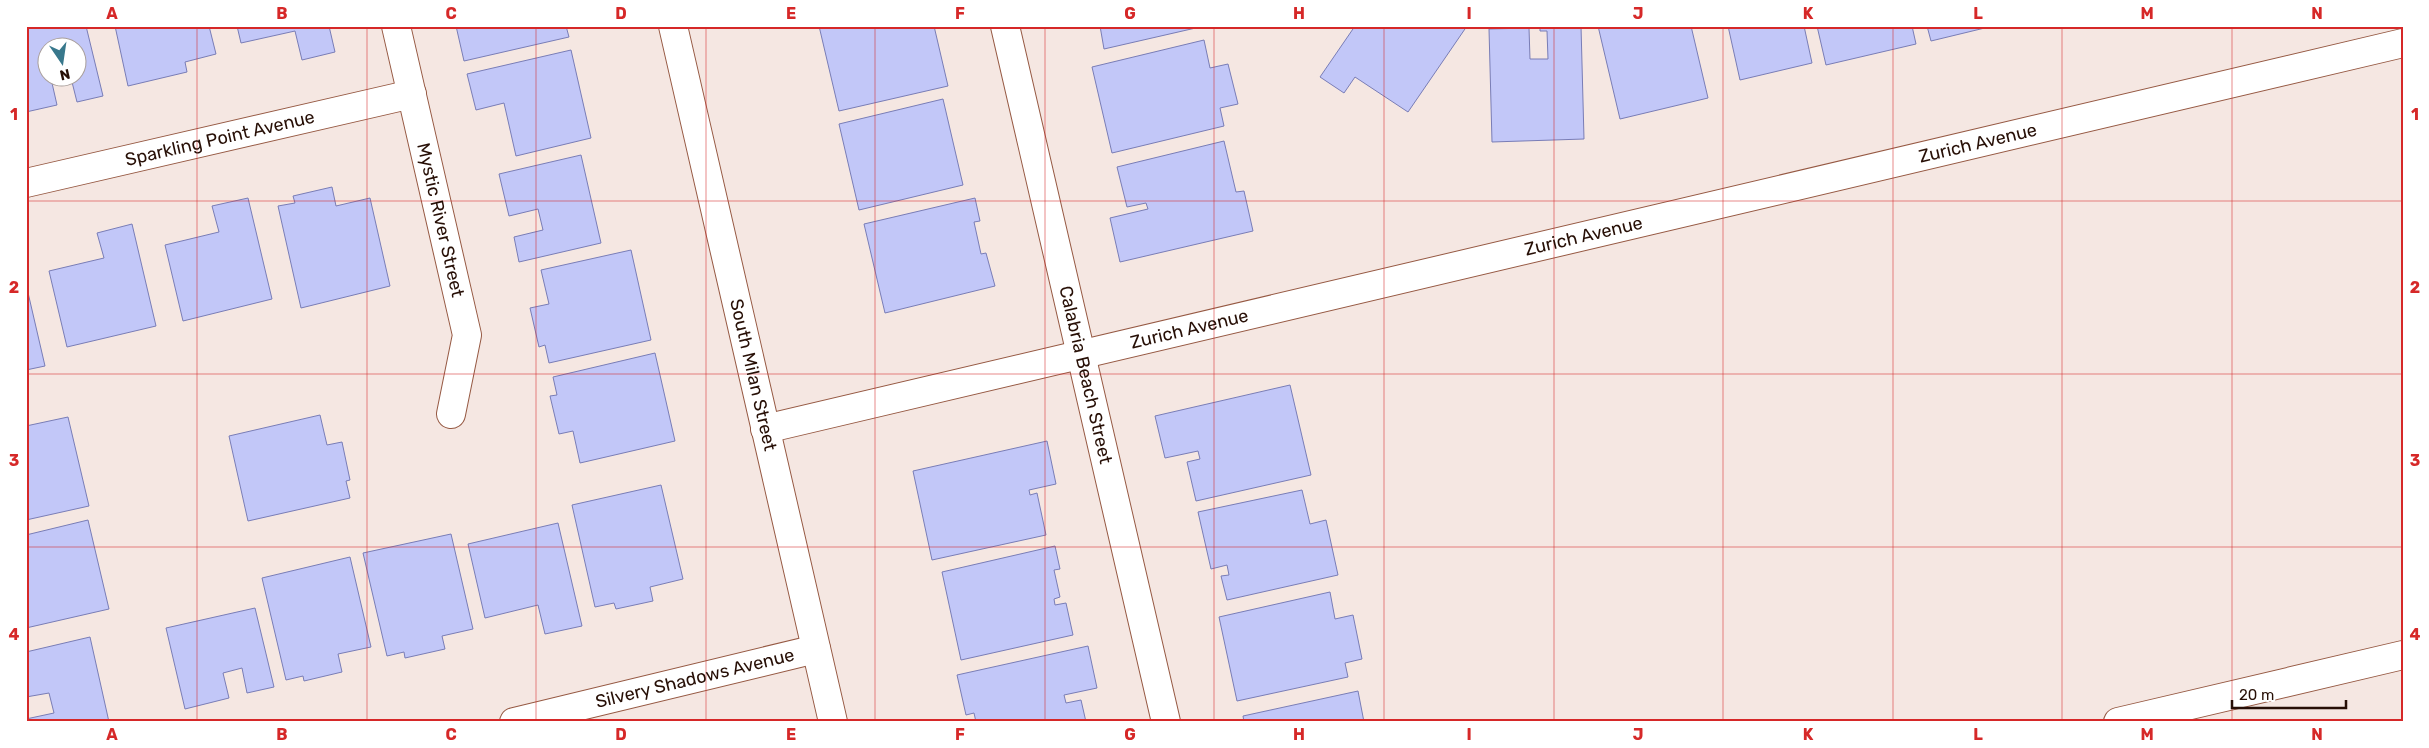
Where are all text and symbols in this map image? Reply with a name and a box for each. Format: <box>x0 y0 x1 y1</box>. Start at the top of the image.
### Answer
text: A <box>106 4 118 23</box>
text: B <box>276 4 288 23</box>
text: C <box>445 4 457 23</box>
text: D <box>615 4 627 23</box>
text: E <box>786 4 796 23</box>
text: F <box>955 4 965 23</box>
text: G <box>1124 4 1136 23</box>
text: H <box>1293 4 1305 23</box>
text: I <box>1466 4 1472 23</box>
text: J <box>1633 4 1643 23</box>
text: K <box>1803 4 1814 23</box>
text: L <box>1973 4 1983 23</box>
text: M <box>2140 4 2154 23</box>
text: N <box>2311 4 2323 23</box>
north arrow <box>38 38 88 88</box>
text: N <box>58 65 72 84</box>
text: 1 <box>10 105 18 124</box>
text: 1 <box>2411 105 2419 124</box>
street label: Sparkling Point Avenue <box>123 106 317 171</box>
street label: Zurich Avenue <box>1917 119 2039 168</box>
street label: Mystic River Street <box>412 141 469 299</box>
street label: Zurich Avenue <box>1522 212 1645 261</box>
text: 2 <box>9 278 19 297</box>
text: 2 <box>2410 278 2420 297</box>
street label: Calabria Beach Street <box>1054 284 1117 466</box>
street label: South Milan Street <box>725 297 781 453</box>
street label: Zurich Avenue <box>1128 304 1251 354</box>
text: 3 <box>9 451 19 470</box>
text: 3 <box>2410 451 2420 470</box>
text: 4 <box>9 625 20 644</box>
text: 4 <box>2410 625 2421 644</box>
street label: Silvery Shadows Avenue <box>593 644 796 713</box>
scale bar <box>2232 678 2345 710</box>
text: 20 m <box>2239 686 2274 704</box>
text: A <box>106 725 118 744</box>
text: B <box>276 725 288 744</box>
text: C <box>445 725 457 744</box>
text: D <box>615 725 627 744</box>
text: E <box>786 725 796 744</box>
text: F <box>955 725 965 744</box>
text: G <box>1124 725 1136 744</box>
text: H <box>1293 725 1305 744</box>
text: I <box>1466 725 1472 744</box>
text: J <box>1633 725 1643 744</box>
text: K <box>1803 725 1814 744</box>
text: L <box>1973 725 1983 744</box>
text: M <box>2140 725 2154 744</box>
text: N <box>2311 725 2323 744</box>

